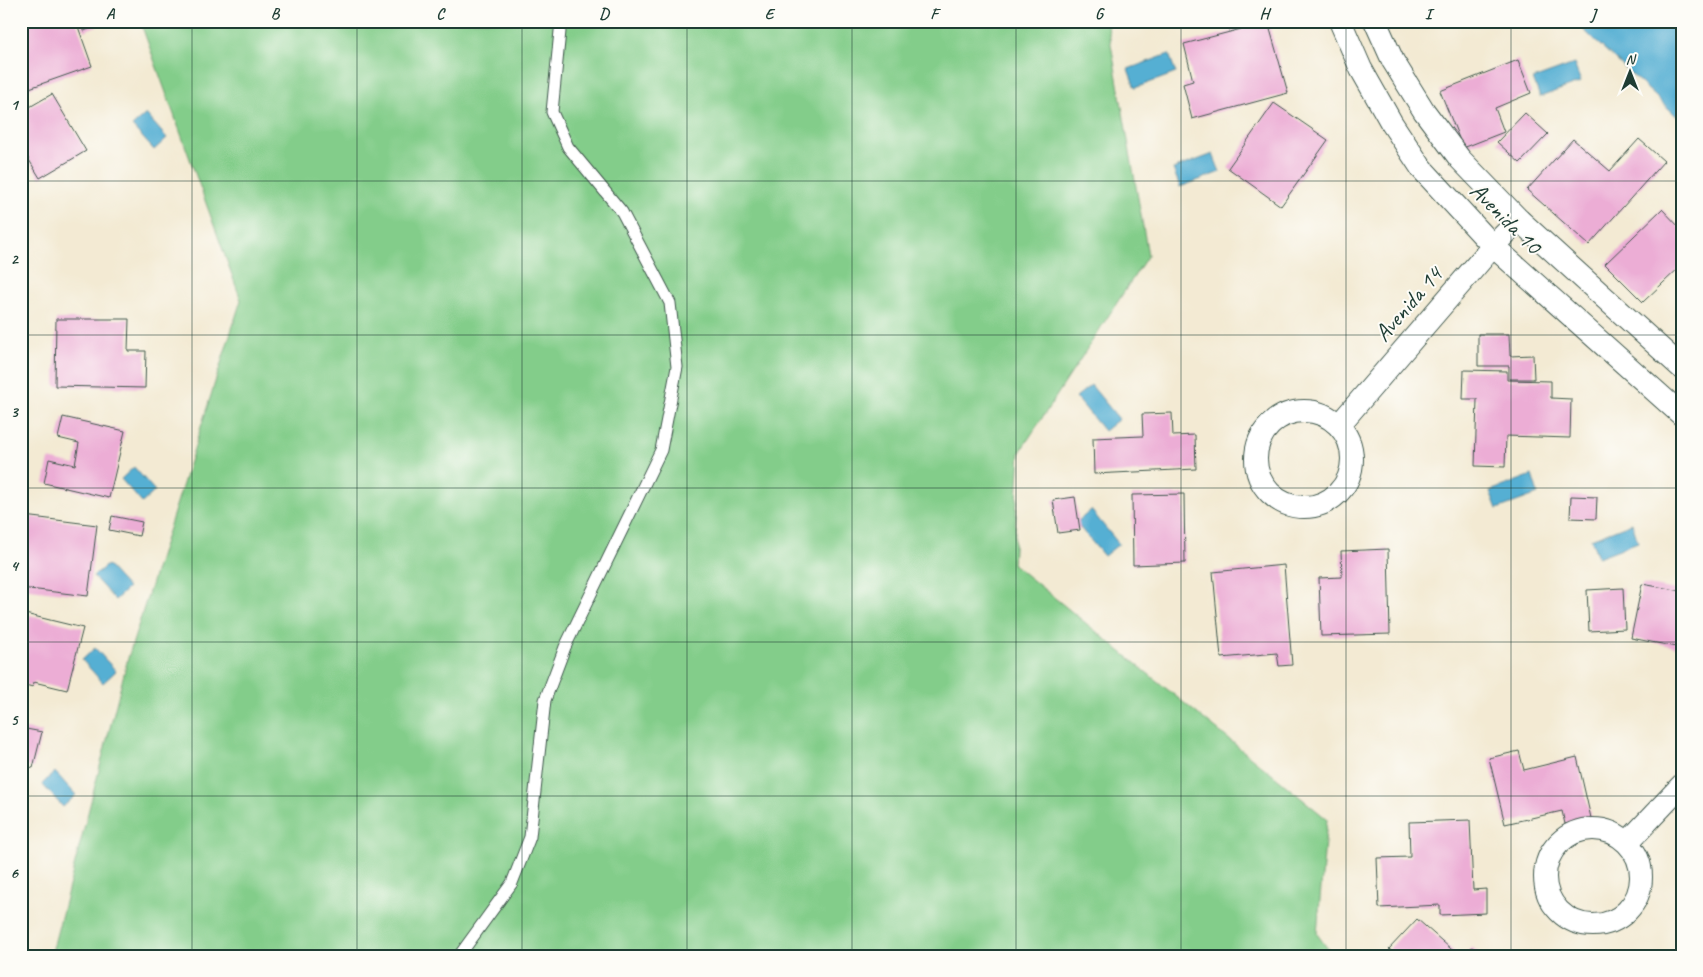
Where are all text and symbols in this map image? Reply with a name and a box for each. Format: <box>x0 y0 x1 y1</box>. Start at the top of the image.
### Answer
text: A <box>106 4 116 24</box>
text: B <box>271 4 281 24</box>
text: C <box>436 4 446 24</box>
text: D <box>599 4 610 24</box>
text: E <box>765 4 776 24</box>
text: F <box>930 4 941 24</box>
text: G <box>1095 4 1105 24</box>
text: H <box>1259 4 1271 24</box>
text: I <box>1425 4 1435 24</box>
text: J <box>1589 4 1598 24</box>
north arrow <box>1606 48 1656 98</box>
text: N <box>1626 51 1637 68</box>
text: 1 <box>10 95 19 115</box>
street label: Avenida 10 <box>1464 176 1550 262</box>
text: 2 <box>10 249 19 269</box>
street label: Avenida 14 <box>1367 259 1450 348</box>
text: 3 <box>10 402 19 422</box>
text: 4 <box>10 556 19 576</box>
text: 5 <box>11 710 20 730</box>
text: 6 <box>10 863 19 883</box>

